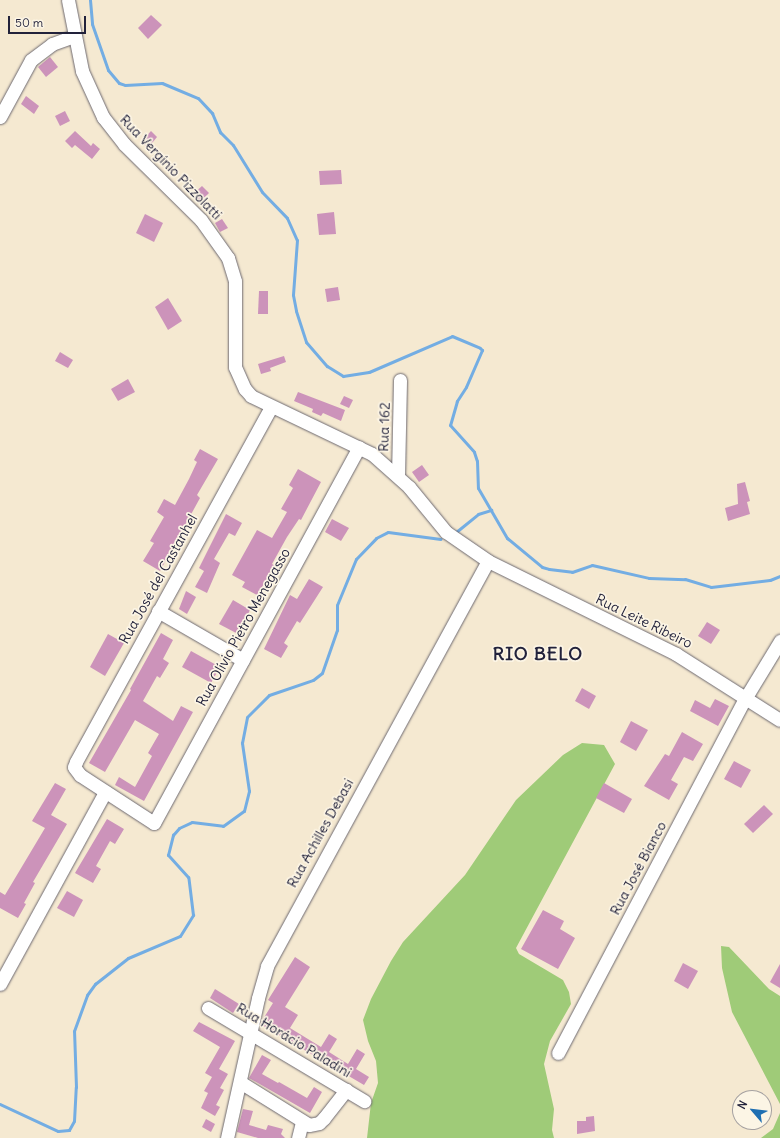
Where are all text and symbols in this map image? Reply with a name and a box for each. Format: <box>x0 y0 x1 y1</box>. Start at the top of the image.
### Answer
scale bar <box>10 8 88 34</box>
text: 50 m <box>15 15 43 30</box>
street label: Rua Vergínio Pizzolatti <box>117 111 225 223</box>
street label: Rua 162 <box>375 402 393 452</box>
street label: Rua José del Castanhel <box>115 511 201 647</box>
street label: Rua Olívio Pietro Menegasso <box>193 545 293 709</box>
street label: Rua Leite Ribeiro <box>593 590 695 652</box>
district label: RIO BELO <box>493 643 583 665</box>
street label: Rua Achilles Debasi <box>283 776 357 890</box>
street label: Rua José Bianco <box>606 818 670 918</box>
street label: Rua Horácio Paladini <box>234 999 354 1081</box>
north arrow <box>732 1090 772 1130</box>
text: N <box>734 1098 750 1111</box>

